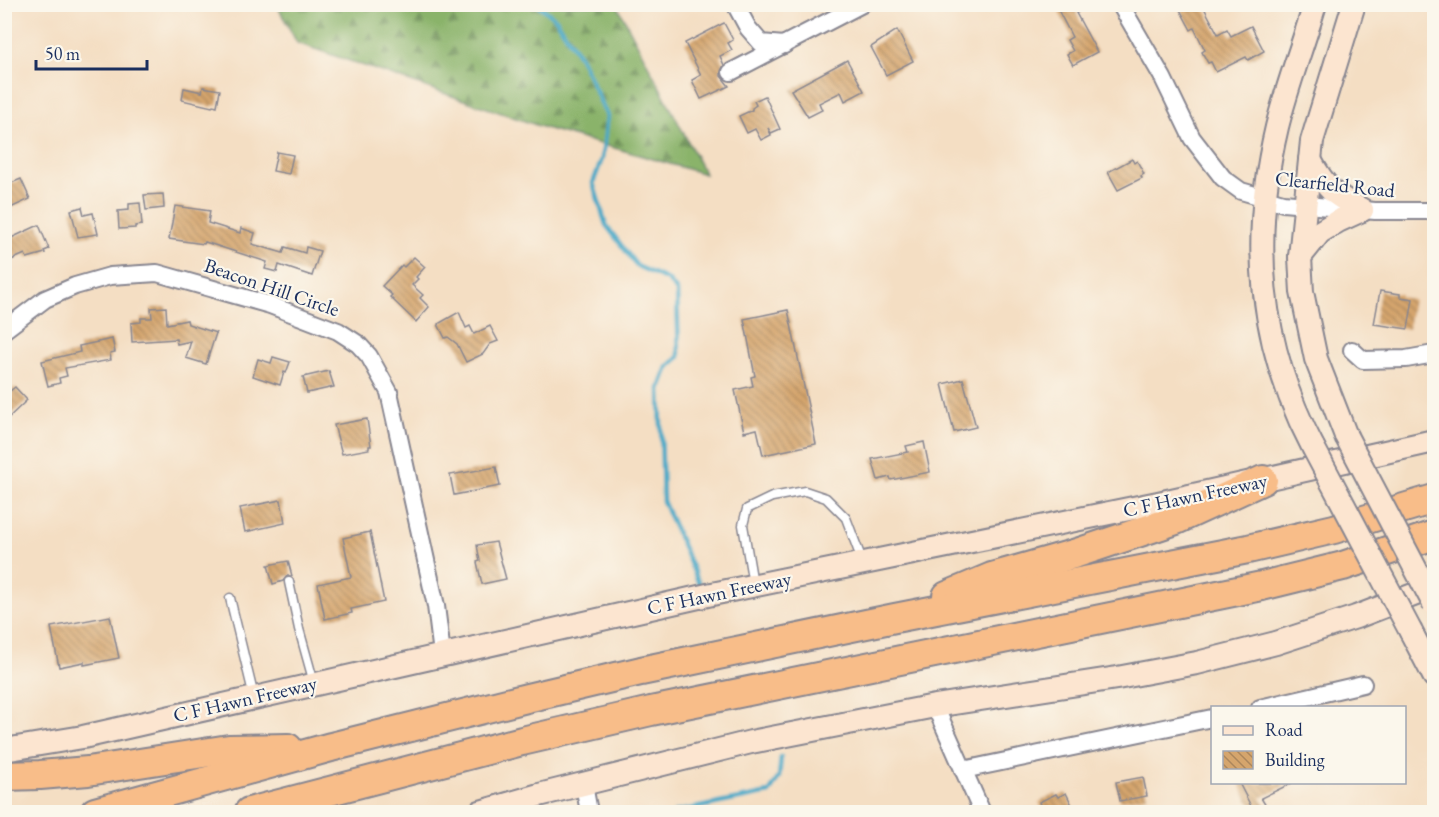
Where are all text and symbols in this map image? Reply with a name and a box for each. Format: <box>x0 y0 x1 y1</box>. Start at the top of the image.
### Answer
scale bar <box>36 33 147 71</box>
text: 50 m <box>45 42 80 65</box>
street label: Clearfield Road <box>1274 165 1397 203</box>
street label: Beacon Hill Circle <box>201 252 343 322</box>
street label: C F Hawn Freeway <box>1121 467 1270 523</box>
street label: C F Hawn Freeway <box>645 565 794 621</box>
street label: C F Hawn Freeway <box>171 670 320 728</box>
legend <box>1211 706 1406 784</box>
text: Road <box>1265 718 1304 741</box>
text: Building <box>1265 748 1325 771</box>

